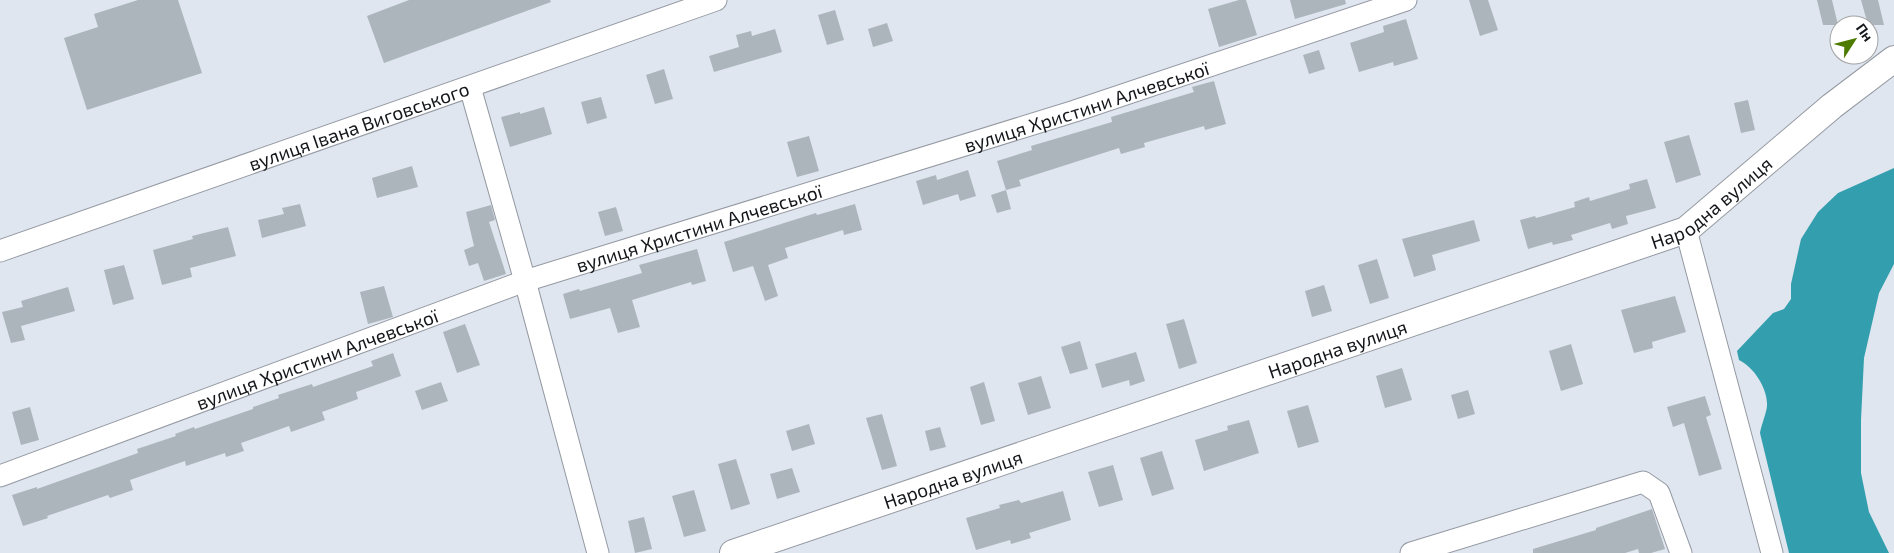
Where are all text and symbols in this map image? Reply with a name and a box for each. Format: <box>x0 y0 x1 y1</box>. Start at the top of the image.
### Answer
north arrow <box>1829 15 1879 65</box>
text: Пн <box>1853 20 1877 44</box>
street label: вулиця Христини Алчевської <box>961 55 1212 156</box>
street label: вулиця Івана Виговського <box>245 76 472 175</box>
street label: Народна вулиця <box>1647 151 1776 253</box>
street label: вулиця Христини Алчевської <box>573 178 825 276</box>
street label: вулиця Христини Алчевської <box>193 303 441 414</box>
street label: Народна вулиця <box>1265 314 1410 382</box>
street label: Народна вулиця <box>880 444 1025 513</box>

